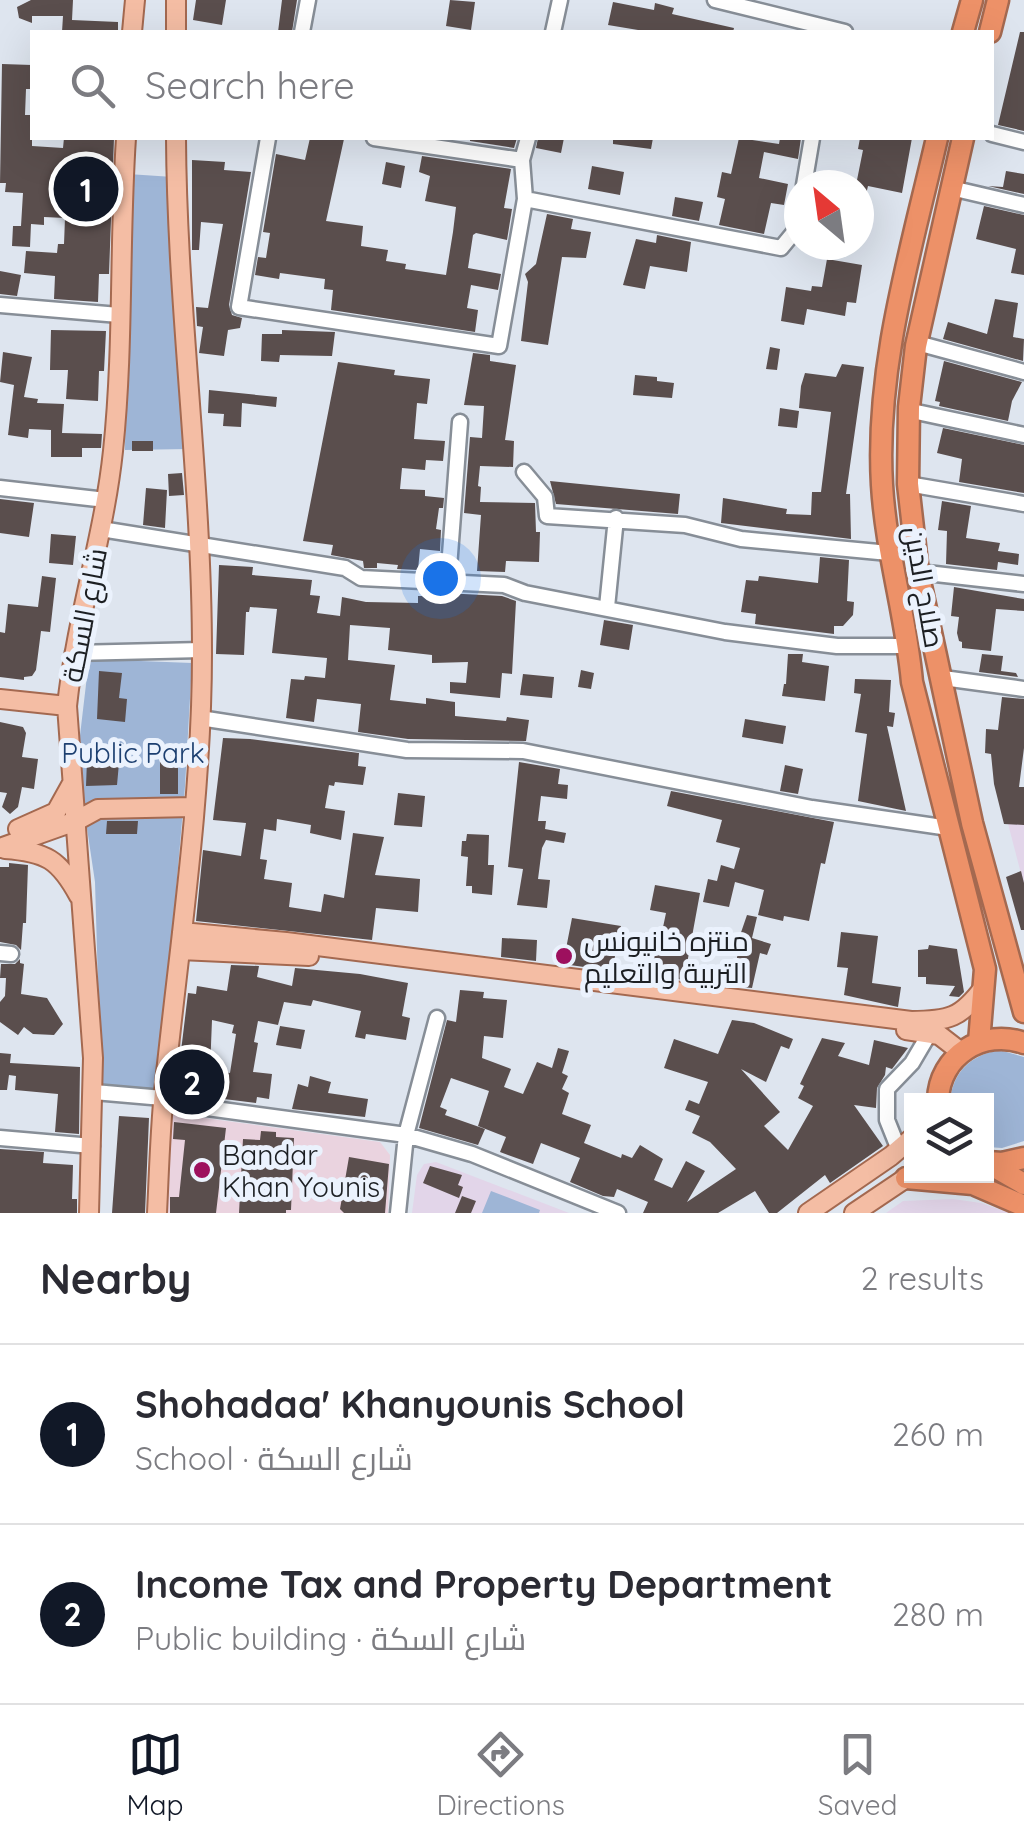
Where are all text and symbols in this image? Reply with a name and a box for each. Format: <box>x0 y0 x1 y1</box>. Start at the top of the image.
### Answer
search box <box>30 30 994 140</box>
icon: search <box>65 58 120 113</box>
text: Search here <box>145 61 355 109</box>
pin: 1 <box>54 152 118 226</box>
north arrow <box>784 170 874 260</box>
street label: صلاح الدين <box>895 523 953 651</box>
street label: شارع السكة <box>54 545 116 685</box>
your location <box>415 553 466 604</box>
park label: Public Park <box>61 735 205 770</box>
place label: منتزه خانيونس التربية والتعليم <box>584 923 749 993</box>
marker: منتزه خانيونس التربية والتعليم <box>553 945 575 967</box>
pin: 2 <box>160 1044 224 1120</box>
map controls <box>904 1093 994 1183</box>
button: layers <box>904 1093 994 1183</box>
place label: Bandar Khan Younis <box>222 1137 380 1204</box>
marker: Bandar Khan Younis <box>191 1159 213 1181</box>
text: Nearby <box>40 1252 191 1305</box>
text: 2 results <box>861 1258 984 1298</box>
text: Shohadaa' Khanyounis School <box>135 1380 685 1428</box>
text: 1 <box>66 1414 79 1454</box>
text: 260 m <box>892 1414 984 1454</box>
text: School · شارع السكة <box>135 1438 413 1478</box>
text: Income Tax and Property Department <box>135 1560 833 1608</box>
text: 2 <box>63 1594 82 1634</box>
text: 280 m <box>892 1594 984 1634</box>
text: Public building · شارع السكة <box>135 1618 526 1658</box>
tab: Map <box>126 1727 184 1822</box>
tab: Directions <box>436 1727 565 1822</box>
tab: Saved <box>818 1727 898 1822</box>

